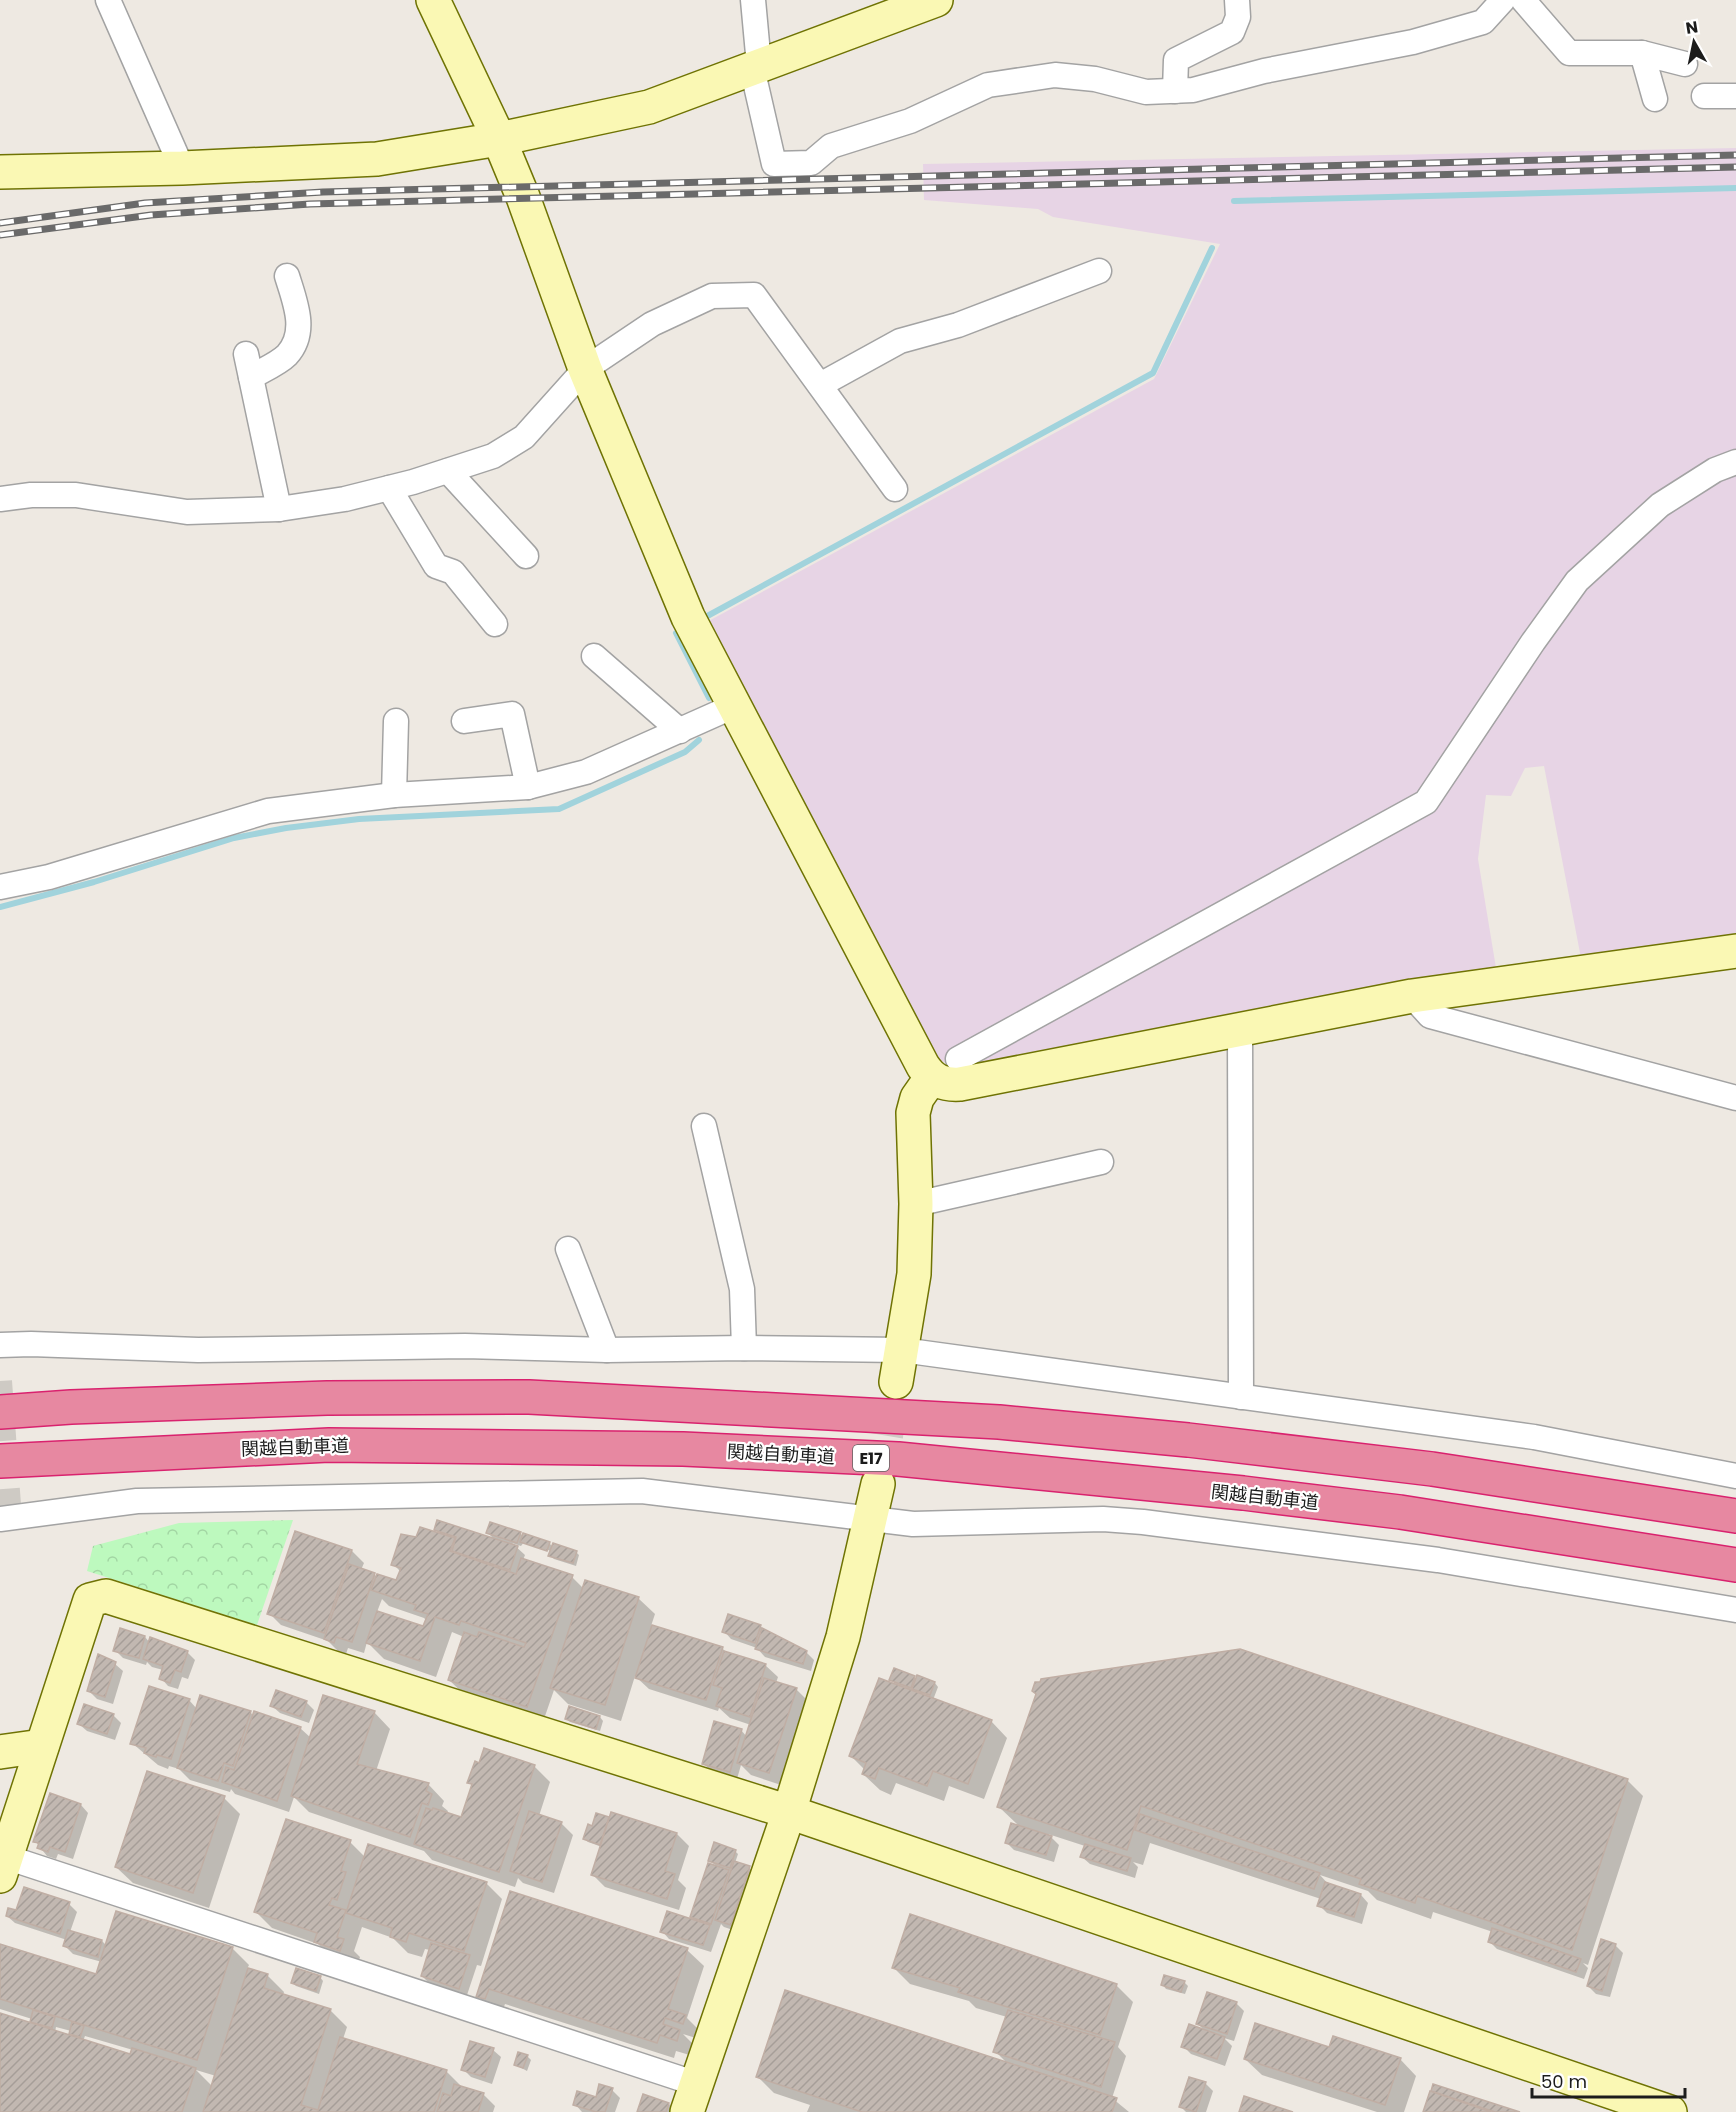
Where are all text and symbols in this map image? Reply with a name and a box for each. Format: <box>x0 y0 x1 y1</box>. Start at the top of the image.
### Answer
north arrow <box>1664 12 1724 72</box>
text: N <box>1684 15 1699 40</box>
street label: 関越自動車道 <box>241 1433 349 1461</box>
street label: 関越自動車道 <box>726 1439 836 1469</box>
road number: E17 <box>853 1445 889 1471</box>
street label: 関越自動車道 <box>1210 1479 1320 1515</box>
scale bar <box>1532 2061 1685 2099</box>
text: 50 m <box>1541 2069 1587 2094</box>

